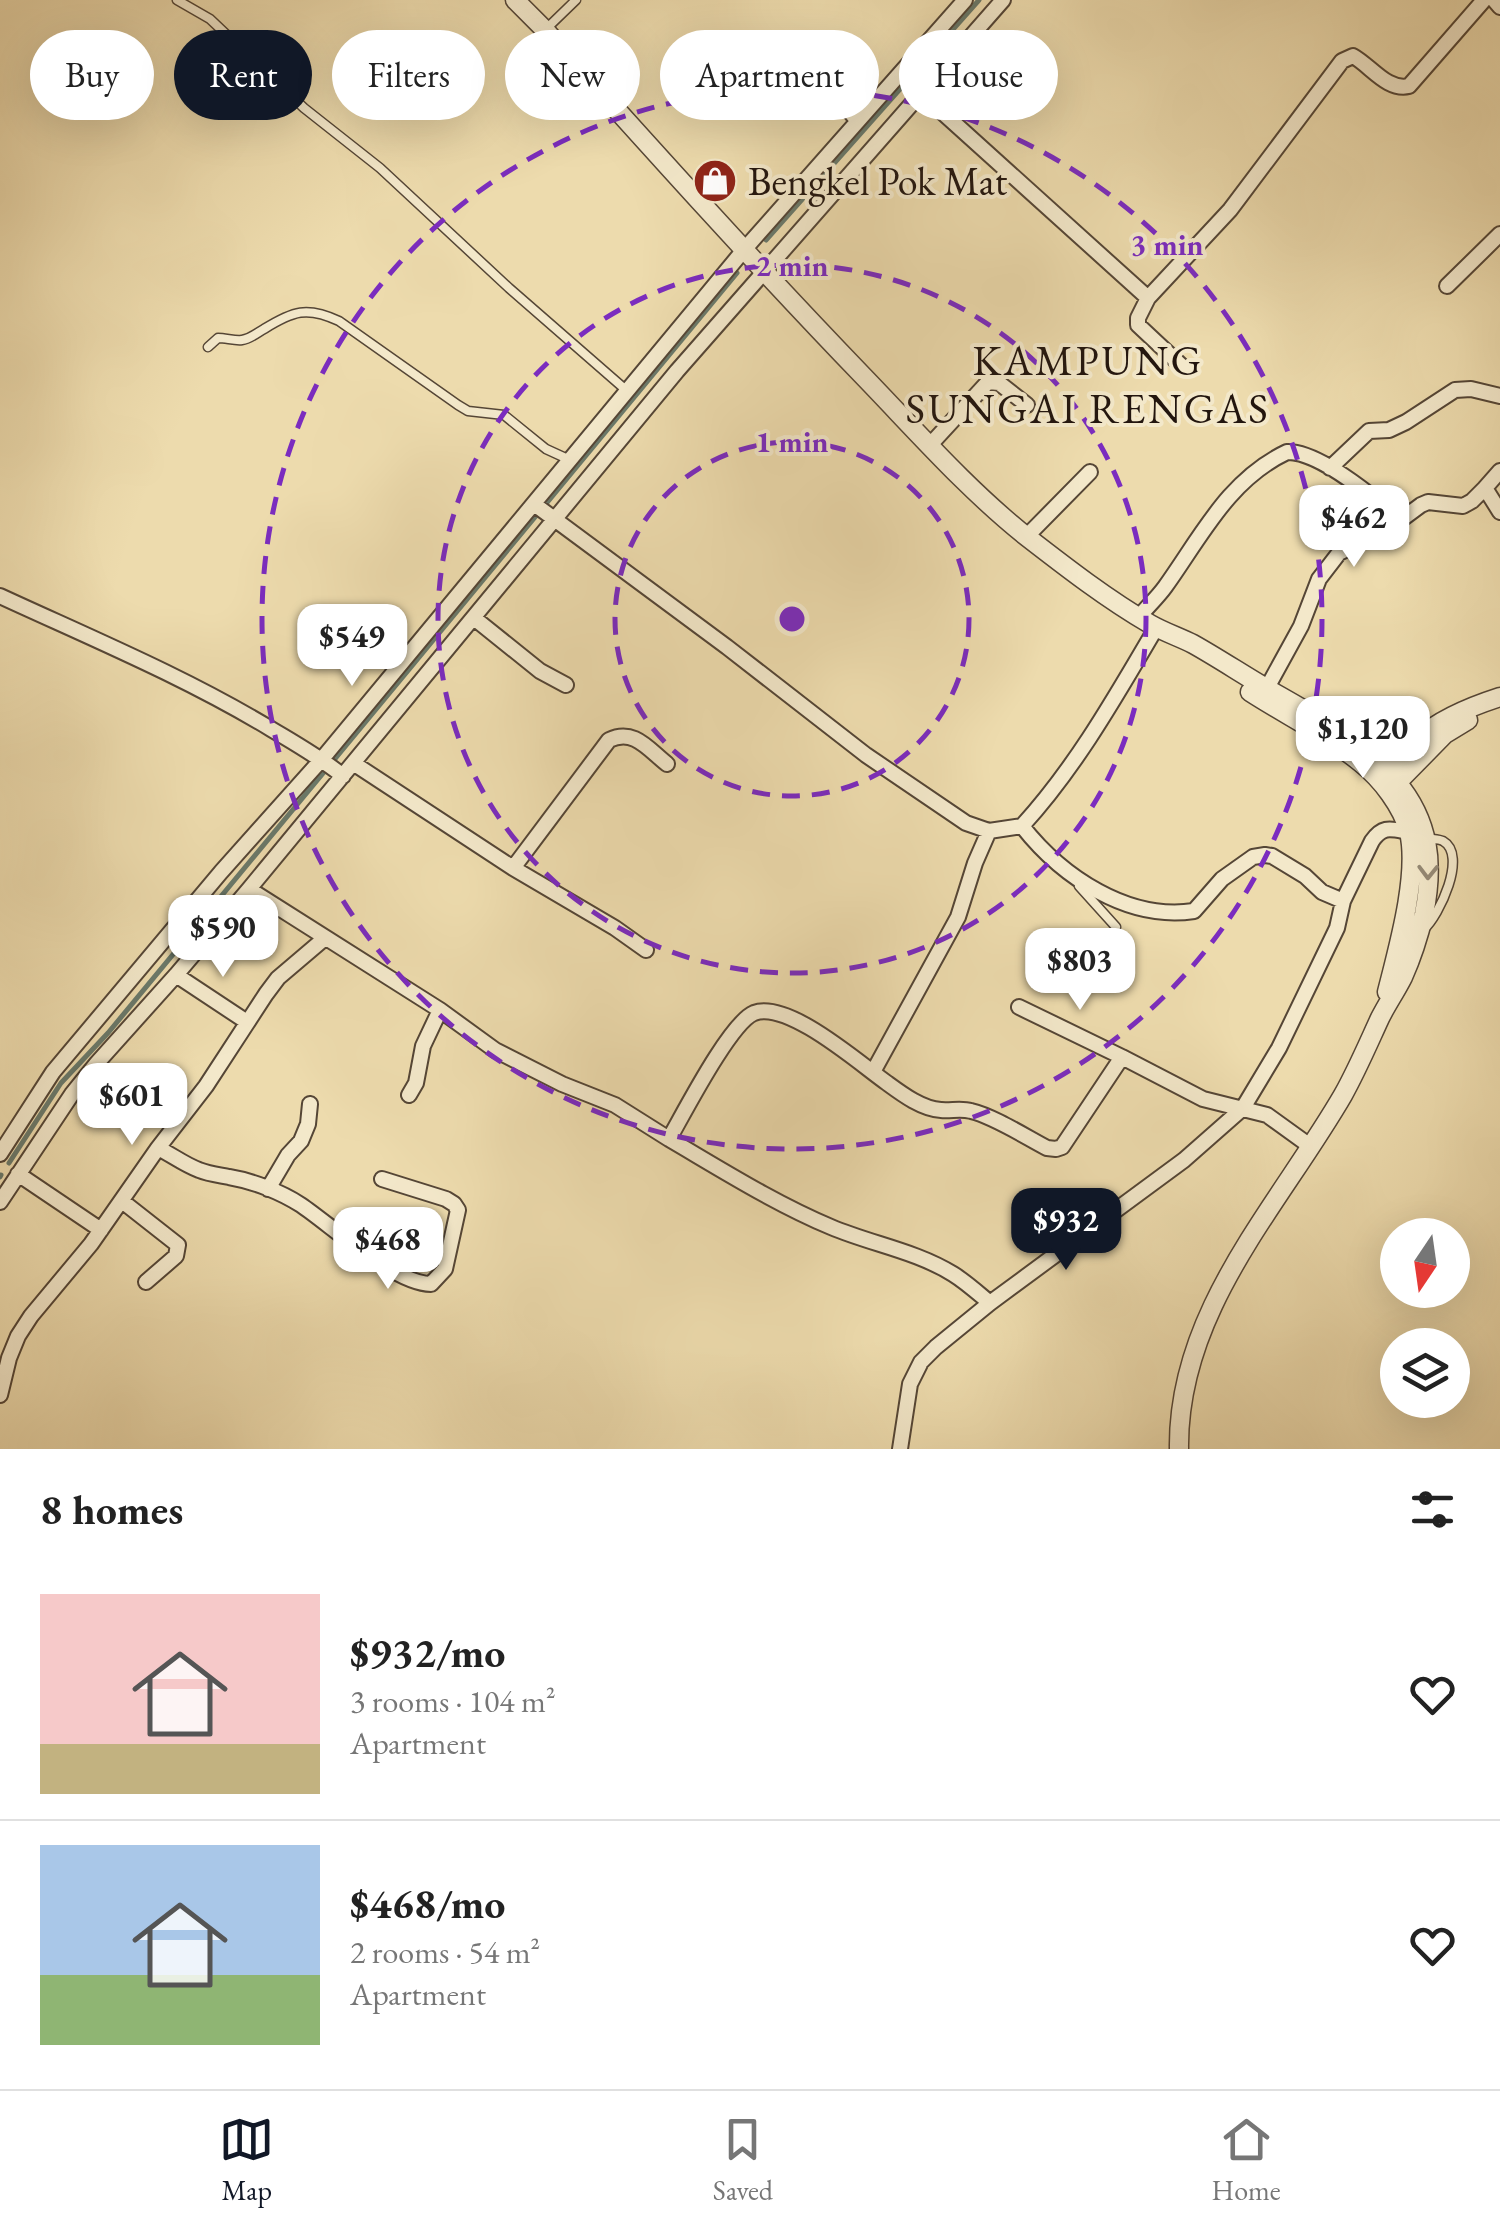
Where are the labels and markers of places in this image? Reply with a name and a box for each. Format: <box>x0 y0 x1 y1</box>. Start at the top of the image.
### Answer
place label: Bengkel Pok Mat <box>748 155 1008 207</box>
shop icon: Bengkel Pok Mat <box>692 158 738 204</box>
pin: $462 <box>1295 485 1413 570</box>
centre of rings <box>774 601 810 637</box>
pin: $549 <box>293 604 411 689</box>
pin: $1,120 <box>1282 696 1444 781</box>
pin: $590 <box>164 895 282 980</box>
pin: $803 <box>1021 928 1139 1013</box>
pin: $601 <box>73 1063 191 1148</box>
pin: $932 <box>1007 1188 1125 1273</box>
pin: $468 <box>329 1207 447 1292</box>

